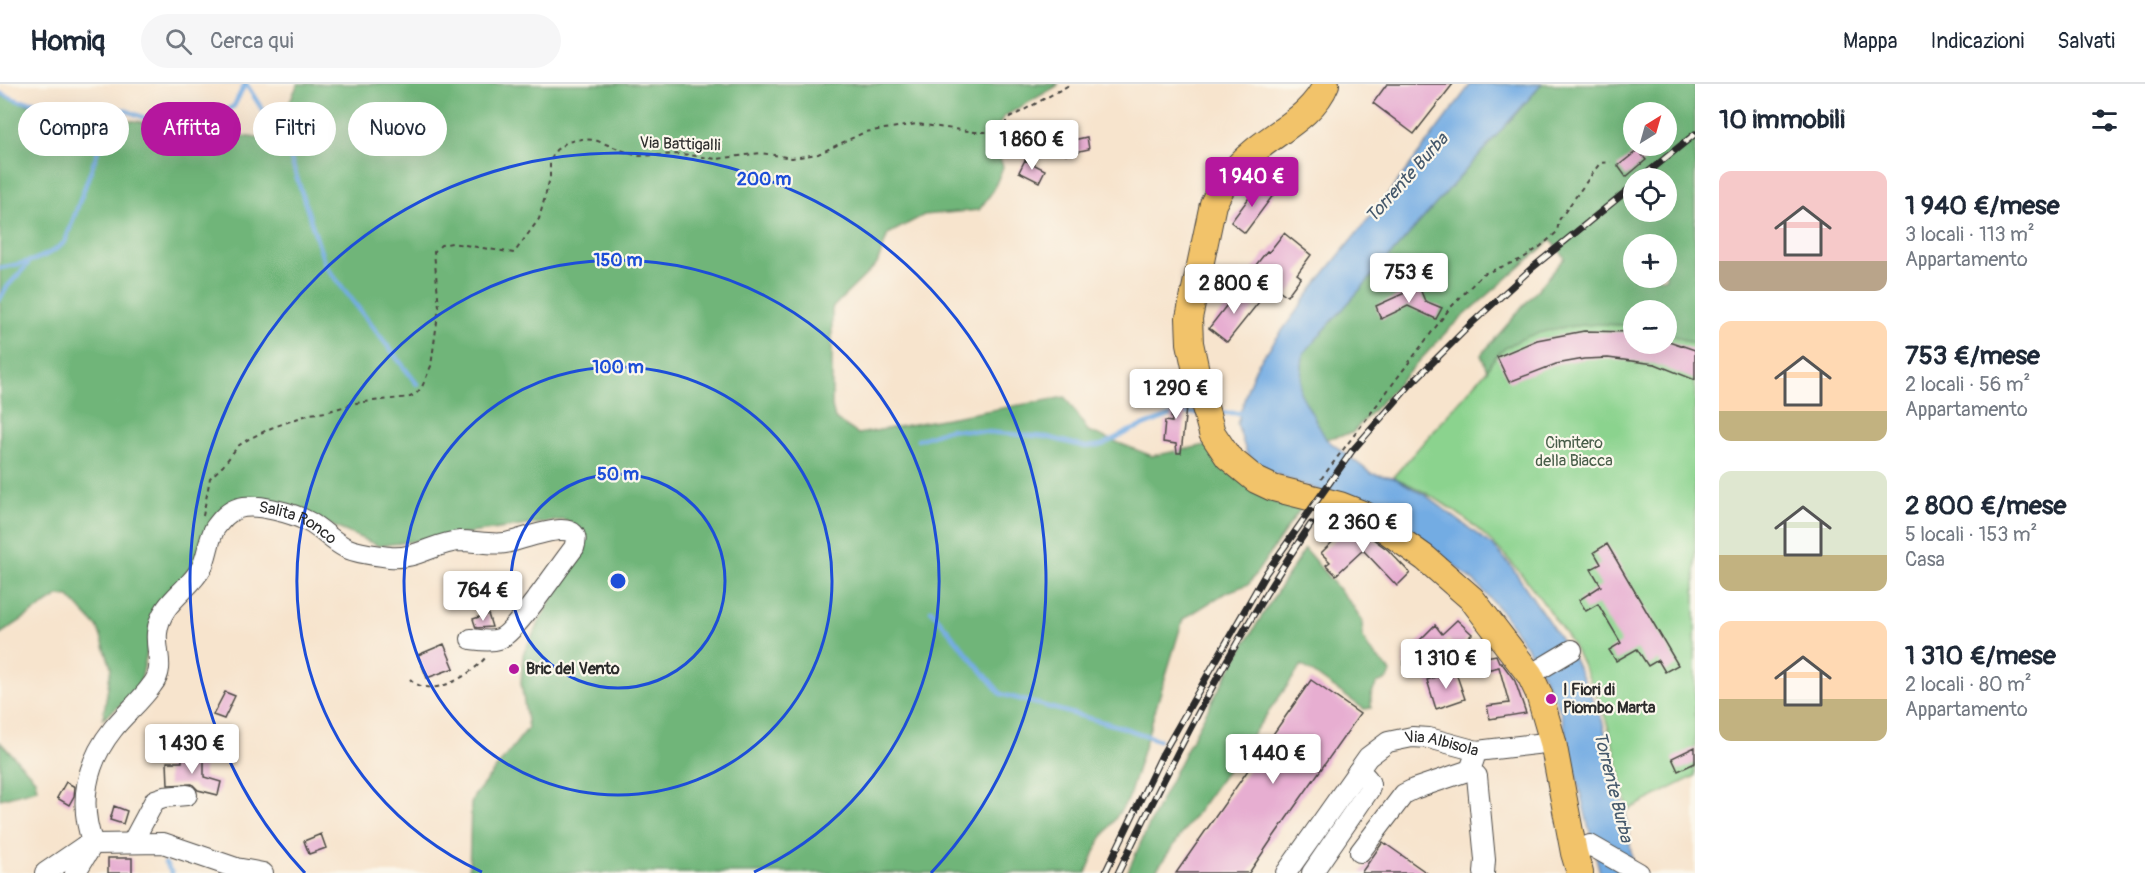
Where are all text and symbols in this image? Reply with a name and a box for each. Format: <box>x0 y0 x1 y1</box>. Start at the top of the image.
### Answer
search box <box>141 14 561 68</box>
text: Homiq <box>30 24 105 59</box>
icon: search <box>162 25 195 58</box>
text: Cerca qui <box>210 27 294 55</box>
text: Mappa <box>1843 28 1898 55</box>
text: Indicazioni <box>1931 28 2024 55</box>
text: Salvati <box>2057 28 2115 55</box>
chip: Compra <box>18 102 129 156</box>
chip: Affitta <box>141 102 241 156</box>
chip: Filtri <box>253 102 336 156</box>
chip: Nuovo <box>348 102 447 156</box>
north arrow <box>1623 102 1677 156</box>
map controls <box>1623 102 1677 354</box>
text: 10 immobili <box>1719 104 1845 136</box>
icon: filters <box>2088 104 2121 137</box>
pin: 1 860 € <box>977 120 1087 171</box>
text: 1 860 € <box>999 127 1065 152</box>
water label: Torrente Burba <box>1361 127 1454 228</box>
street label: Via Battigalli <box>639 133 721 155</box>
pin: 1 940 € <box>1197 157 1307 208</box>
text: 1 940 € <box>1219 164 1285 189</box>
text: 200 m <box>737 168 791 191</box>
button: locate <box>1623 168 1677 222</box>
text: 1 940 €/mese <box>1905 190 2060 222</box>
icon: home <box>1767 195 1839 267</box>
text: 3 locali · 113 m² <box>1905 222 2035 247</box>
button: + <box>1623 234 1677 288</box>
text: Appartamento <box>1905 247 2028 272</box>
text: 150 m <box>594 249 643 272</box>
pin: 753 € <box>1367 253 1451 304</box>
text: 753 € <box>1384 260 1434 285</box>
pin: 2 800 € <box>1179 264 1289 315</box>
text: 2 800 € <box>1199 271 1269 296</box>
button: − <box>1623 300 1677 354</box>
text: 753 €/mese <box>1905 340 2040 372</box>
icon: home <box>1767 345 1839 417</box>
text: 100 m <box>592 356 644 379</box>
pin: 1 290 € <box>1121 369 1231 420</box>
text: 2 locali · 56 m² <box>1905 372 2030 397</box>
text: 1 290 € <box>1144 376 1208 401</box>
text: Appartamento <box>1905 397 2028 422</box>
park label: Cimitero della Biacca <box>1535 433 1613 471</box>
text: 50 m <box>597 463 639 486</box>
text: 2 800 €/mese <box>1905 490 2066 522</box>
icon: home <box>1767 495 1839 567</box>
street label: Salita Ronco <box>258 497 341 549</box>
pin: 2 360 € <box>1308 503 1418 554</box>
text: 2 360 € <box>1328 510 1398 535</box>
text: 5 locali · 153 m² <box>1905 522 2037 547</box>
text: Casa <box>1905 547 1945 572</box>
pin: 764 € <box>441 571 525 622</box>
centre of rings <box>608 571 628 591</box>
text: 764 € <box>457 578 509 603</box>
pin: 1 310 € <box>1391 639 1501 690</box>
text: 1 310 €/mese <box>1905 640 2056 672</box>
icon: home <box>1767 645 1839 717</box>
text: 1 310 € <box>1415 646 1477 671</box>
place label: Bric del Vento <box>526 659 620 679</box>
marker: Bric del Vento <box>507 662 521 676</box>
text: 2 locali · 80 m² <box>1905 672 2032 697</box>
place label: I Fiori di Piombo Marta <box>1563 680 1656 718</box>
marker: I Fiori di Piombo Marta <box>1544 692 1558 706</box>
text: Appartamento <box>1905 697 2028 722</box>
pin: 1 430 € <box>137 724 247 775</box>
street label: Via Albisola <box>1403 727 1481 761</box>
water label: Torrente Burba <box>1588 730 1638 846</box>
text: 1 430 € <box>159 731 225 756</box>
pin: 1 440 € <box>1218 734 1328 785</box>
text: 1 440 € <box>1240 741 1306 766</box>

